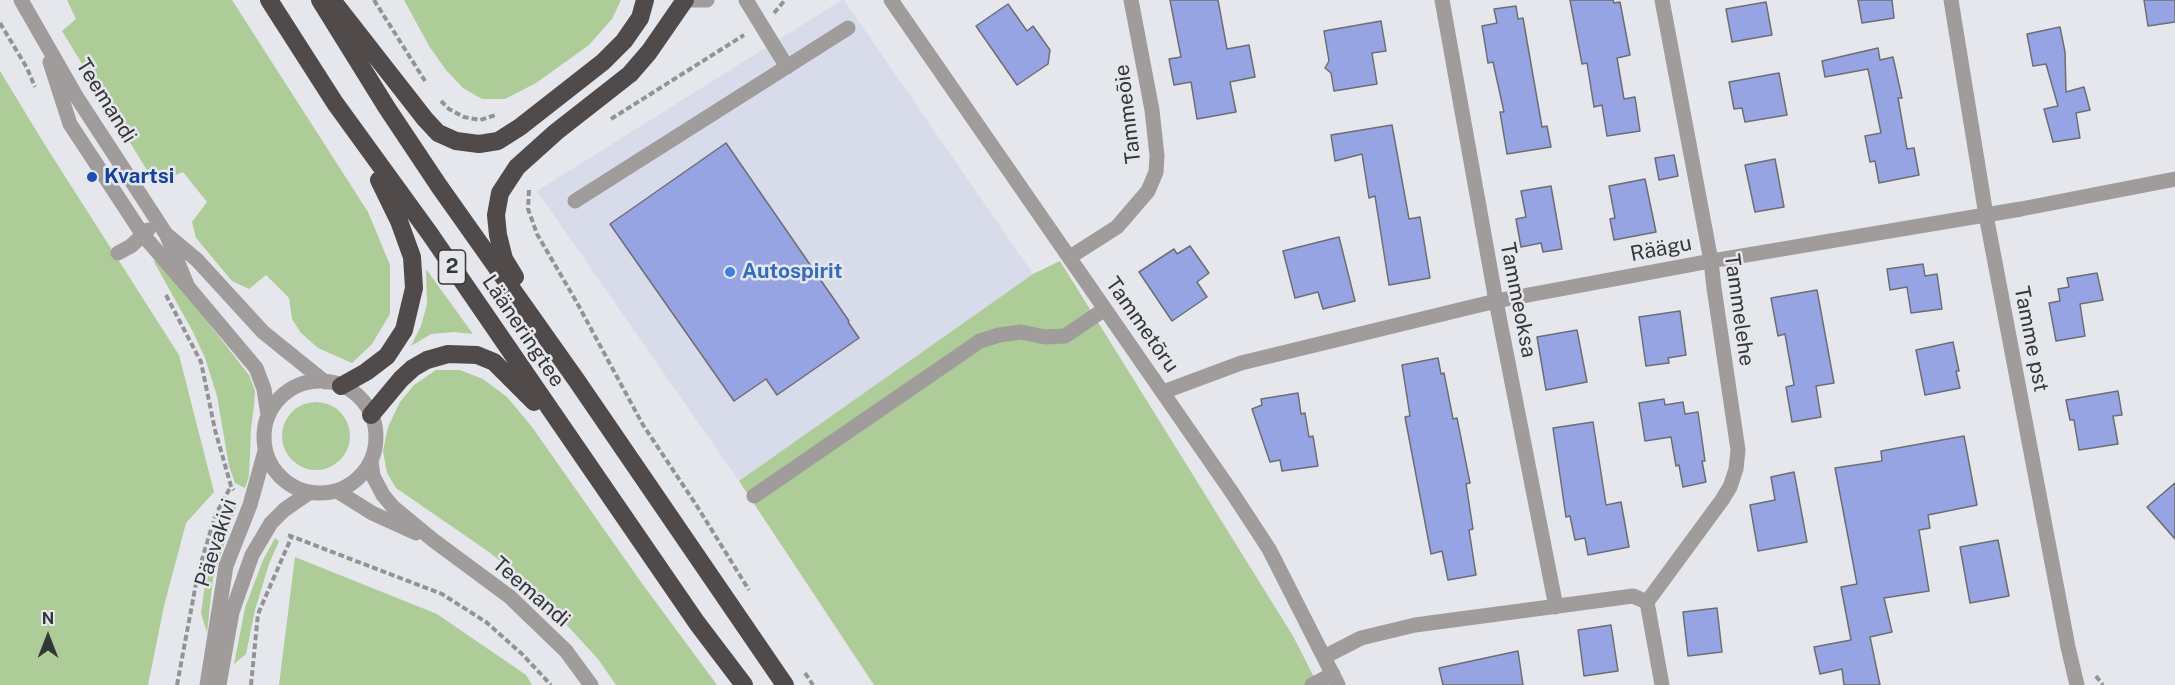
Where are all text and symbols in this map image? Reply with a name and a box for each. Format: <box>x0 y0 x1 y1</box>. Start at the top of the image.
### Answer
street label: Teemandi <box>70 54 142 148</box>
street label: Tammeõie <box>1109 63 1147 165</box>
place label: Kvartsi <box>104 164 174 190</box>
marker: Kvartsi <box>85 170 99 184</box>
street label: Räägu <box>1628 231 1694 267</box>
street label: Tammeoksa <box>1494 240 1542 360</box>
road number: 2 <box>438 250 466 284</box>
street label: Tammelehe <box>1719 252 1759 368</box>
place label: Autospirit <box>742 259 842 285</box>
marker: Autospirit <box>723 265 737 279</box>
street label: Lääneringtee <box>476 270 570 392</box>
street label: Tammetõru <box>1100 272 1184 378</box>
street label: Tamme pst <box>2008 284 2054 394</box>
street label: Päevakivi <box>190 496 242 590</box>
street label: Teemandi <box>487 551 575 633</box>
north arrow <box>18 607 78 667</box>
text: N <box>42 609 54 628</box>

